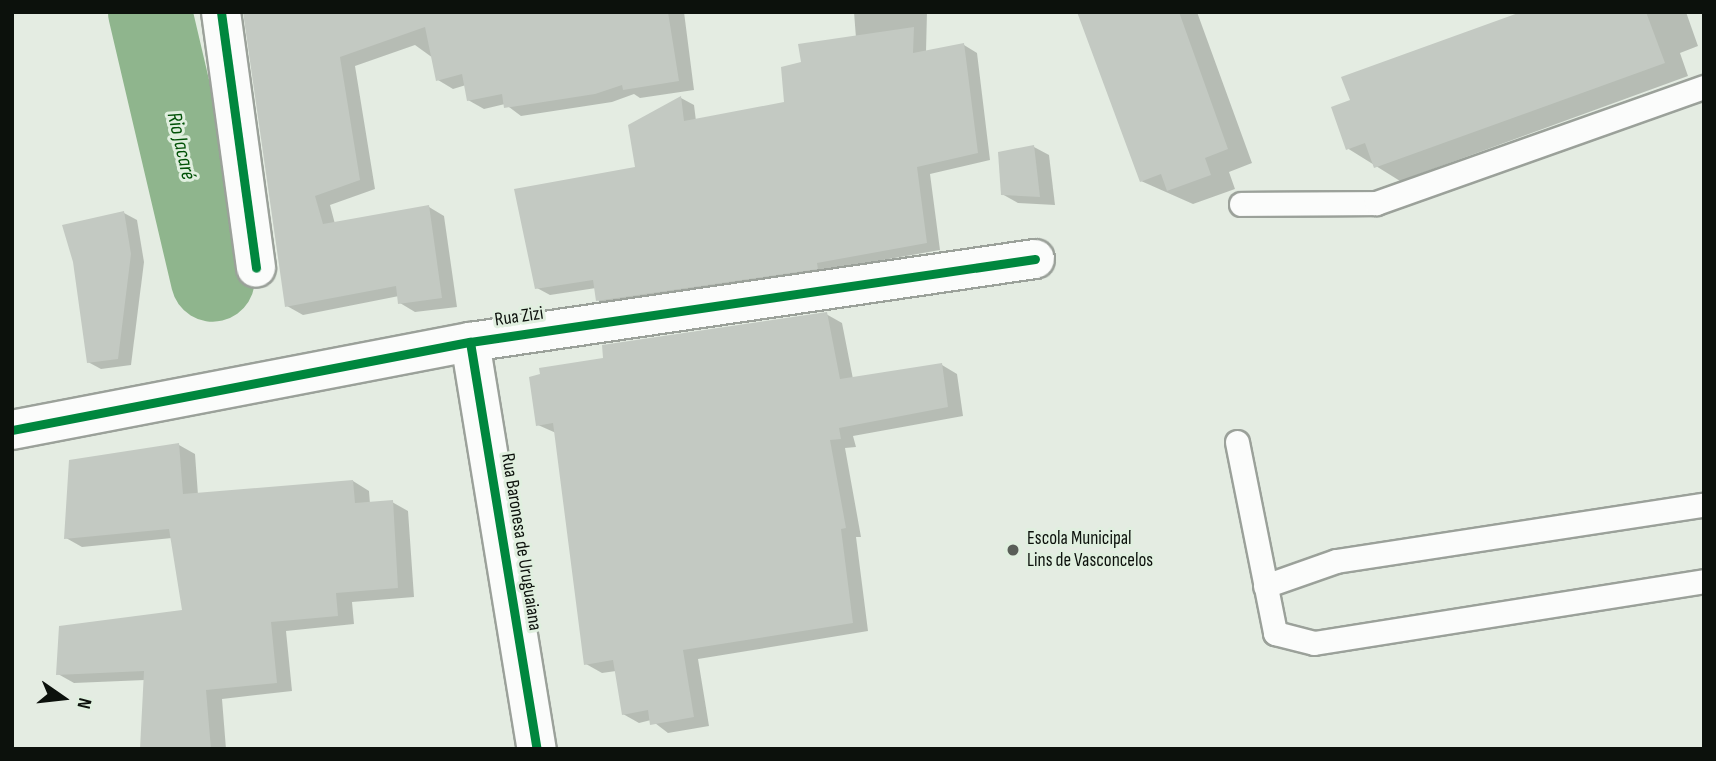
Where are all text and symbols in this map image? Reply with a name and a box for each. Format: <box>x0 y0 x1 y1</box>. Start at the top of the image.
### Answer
water label: Rio Jacaré <box>161 110 201 182</box>
street label: Rua Zizi <box>493 302 545 332</box>
street label: Rua Baronesa de Uruguaiana <box>496 452 546 632</box>
place label: Escola Municipal Lins de Vasconcelos <box>1027 528 1153 572</box>
marker: Escola Municipal Lins de Vasconcelos <box>1005 542 1021 558</box>
north arrow <box>28 663 98 733</box>
text: N <box>71 695 96 711</box>

